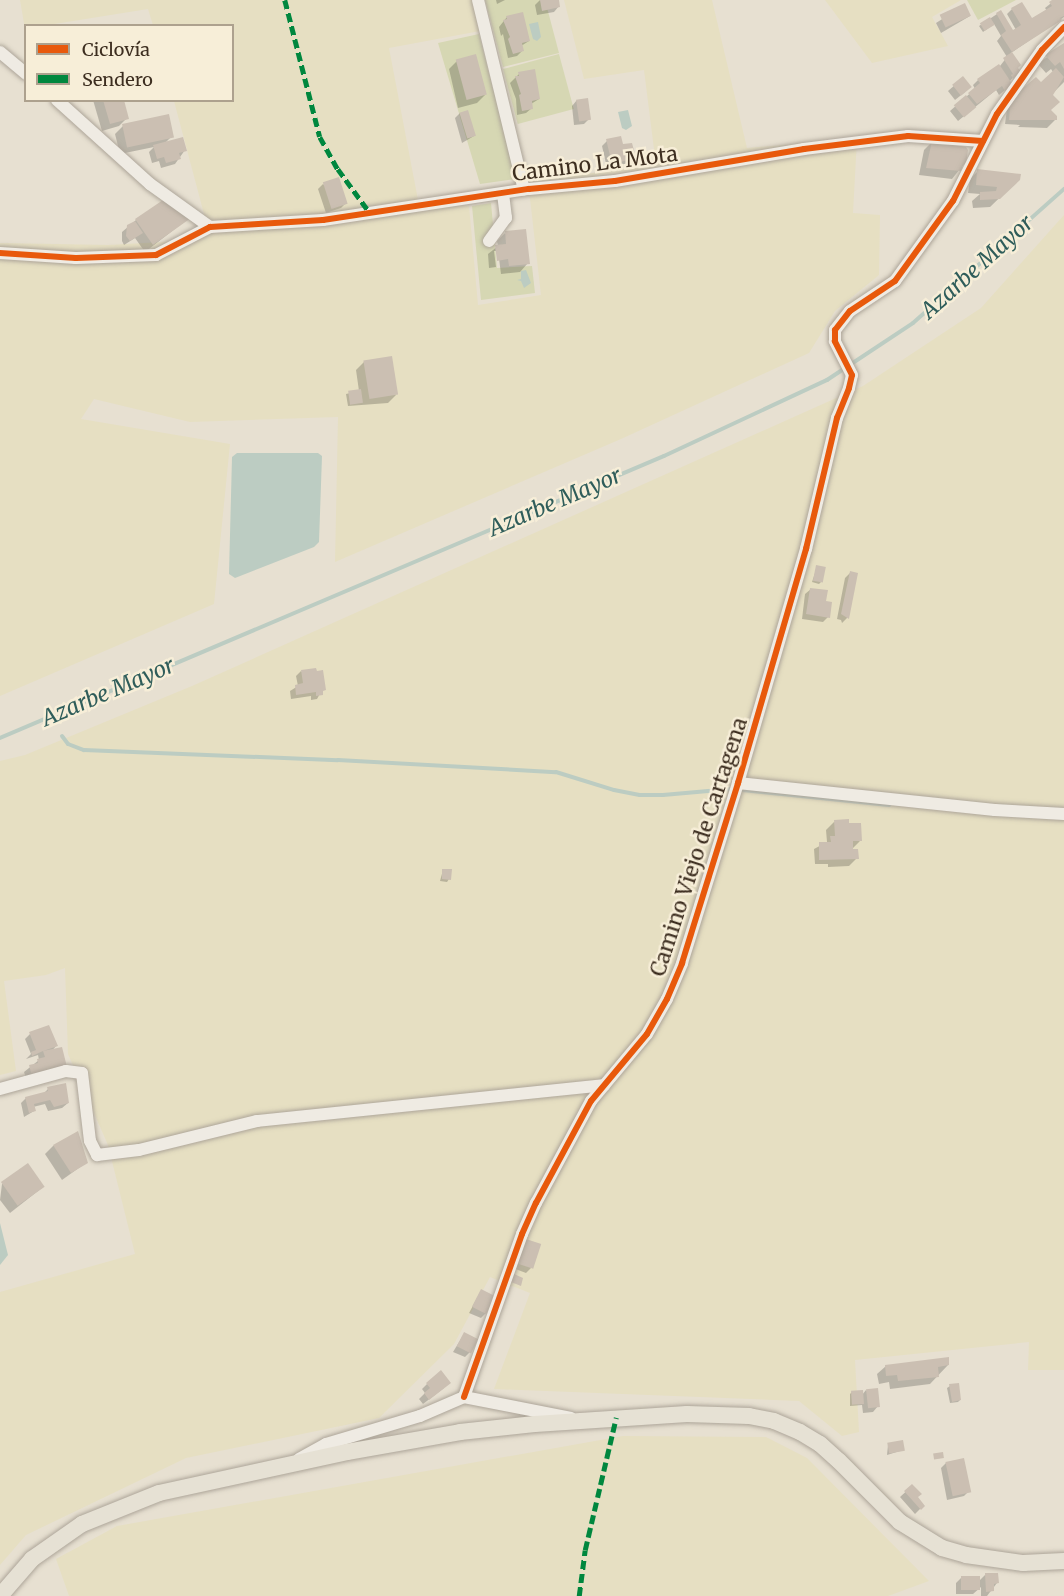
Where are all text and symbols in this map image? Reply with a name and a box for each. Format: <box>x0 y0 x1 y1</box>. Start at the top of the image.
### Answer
legend <box>24 24 234 102</box>
text: Ciclovía <box>82 38 150 61</box>
text: Sendero <box>82 68 153 91</box>
street label: Camino La Mota <box>511 141 679 187</box>
water label: Azarbe Mayor <box>916 210 1038 324</box>
water label: Azarbe Mayor <box>485 462 625 542</box>
water label: Azarbe Mayor <box>38 652 178 732</box>
street label: Camino Viejo de Cartagena <box>645 714 753 980</box>

